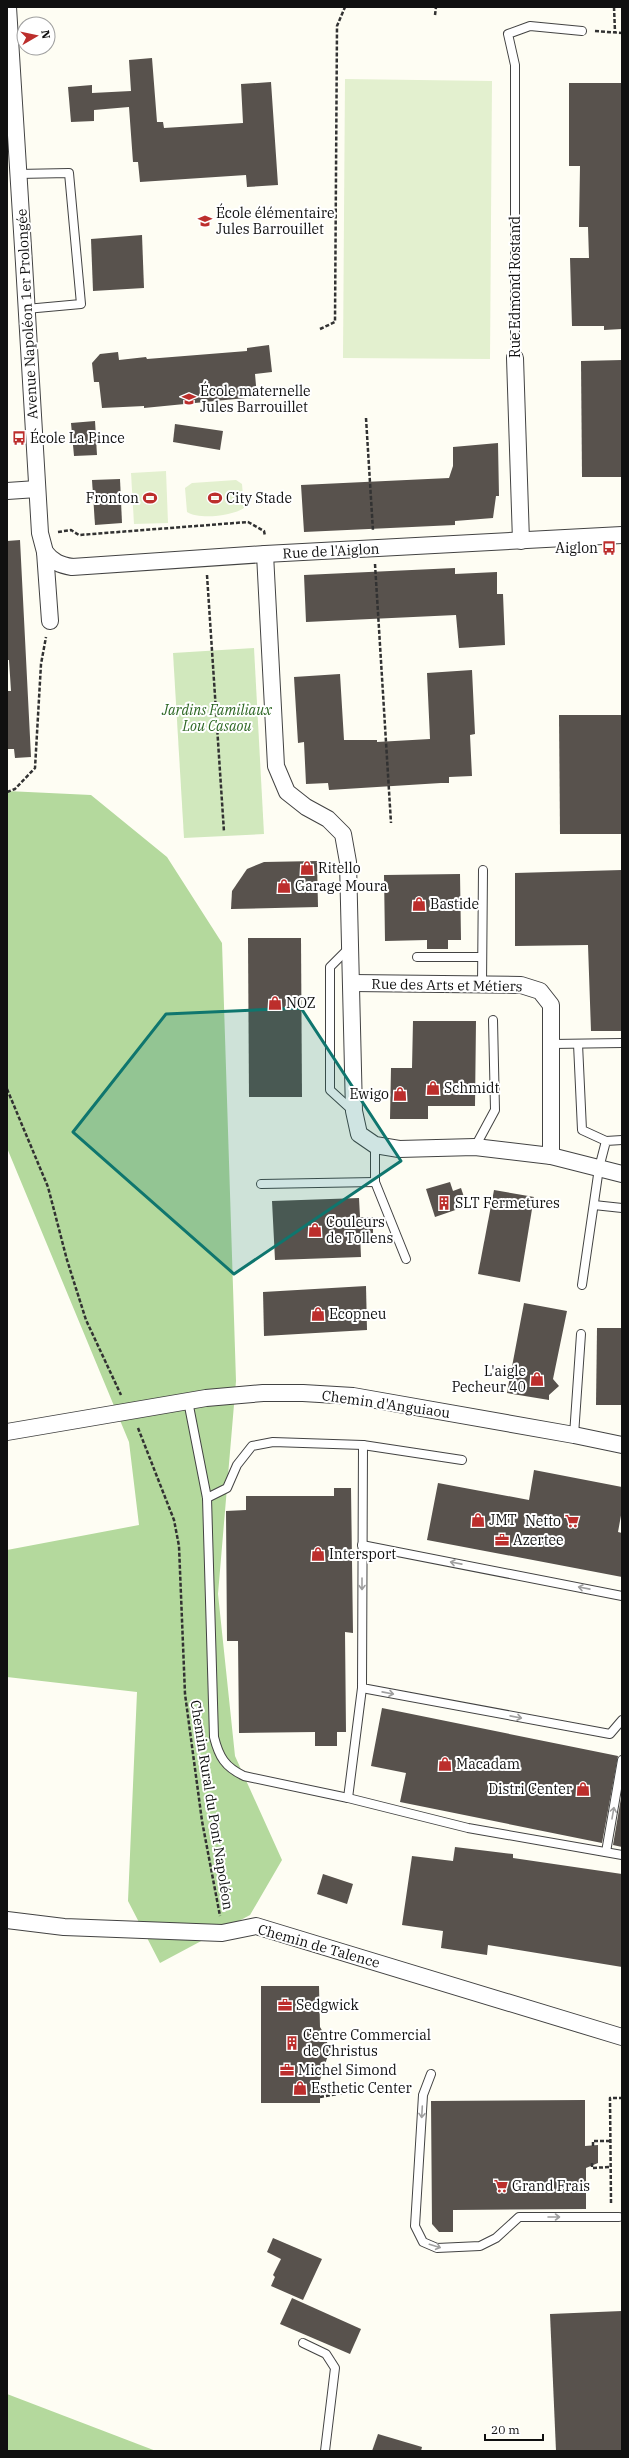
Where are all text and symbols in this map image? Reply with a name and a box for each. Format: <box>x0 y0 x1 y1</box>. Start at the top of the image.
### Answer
north arrow <box>16 16 56 56</box>
text: N <box>38 29 54 40</box>
place label: École élémentaire Jules Barrouillet <box>216 203 334 238</box>
street label: Avenue Napoléon 1er Prolongée <box>12 208 42 420</box>
school or university icon: École élémentaire Jules Barrouillet <box>197 213 213 229</box>
street label: Rue Edmond Rostand <box>506 216 524 358</box>
place label: École maternelle Jules Barrouillet <box>200 381 311 416</box>
school or university icon: École maternelle Jules Barrouillet <box>181 391 197 407</box>
place label: École La Pince <box>30 428 125 447</box>
bus stop icon: École La Pince <box>11 430 27 446</box>
place label: Fronton <box>86 489 139 507</box>
place label: City Stade <box>226 489 292 507</box>
sports icon: Fronton <box>142 490 158 506</box>
sports icon: City Stade <box>207 490 223 506</box>
street label: Rue de l'Aiglon <box>282 539 380 563</box>
place label: Aiglon <box>555 539 598 557</box>
bus stop icon: Aiglon <box>601 540 617 556</box>
park label: Jardins Familiaux Lou Casaou <box>161 701 273 735</box>
place label: Ritello <box>318 859 361 877</box>
shop icon: Ritello <box>299 860 315 876</box>
place label: Garage Moura <box>295 877 388 895</box>
shop icon: Garage Moura <box>276 878 292 894</box>
place label: Bastide <box>430 895 479 913</box>
shop icon: Bastide <box>411 896 427 912</box>
street label: Rue des Arts et Métiers <box>371 975 523 995</box>
place label: NOZ <box>286 994 316 1012</box>
shop icon: NOZ <box>267 995 283 1011</box>
place label: Schmidt <box>444 1079 499 1097</box>
shop icon: Schmidt <box>425 1080 441 1096</box>
place label: Ewigo <box>349 1085 389 1103</box>
shop icon: Ewigo <box>392 1086 408 1102</box>
place label: SLT Fermetures <box>455 1194 560 1212</box>
building icon: SLT Fermetures <box>436 1195 452 1211</box>
place label: Couleurs de Tollens <box>326 1213 394 1247</box>
shop icon: Couleurs de Tollens <box>307 1222 323 1238</box>
place label: Ecopneu <box>329 1305 387 1323</box>
shop icon: Ecopneu <box>310 1306 326 1322</box>
place label: L'aigle Pecheur 40 <box>452 1362 526 1396</box>
shop icon: L'aigle Pecheur 40 <box>529 1371 545 1387</box>
street label: Chemin d'Anguiaou <box>321 1386 452 1422</box>
place label: JMT <box>489 1511 517 1529</box>
shop icon: JMT <box>470 1512 486 1528</box>
place label: Netto <box>525 1512 561 1530</box>
supermarket icon: Netto <box>564 1513 580 1529</box>
place label: Azertee <box>513 1531 564 1549</box>
office icon: Azertee <box>494 1532 510 1548</box>
place label: Intersport <box>329 1545 396 1563</box>
shop icon: Intersport <box>310 1546 326 1562</box>
one-way arrow <box>450 1559 463 1567</box>
one-way arrow <box>358 1577 366 1590</box>
one-way arrow <box>578 1584 591 1592</box>
one-way arrow <box>381 1689 394 1697</box>
street label: Chemin Rural du Pont Napoléon <box>187 1699 237 1911</box>
one-way arrow <box>509 1713 522 1721</box>
place label: Macadam <box>456 1755 520 1773</box>
shop icon: Macadam <box>437 1756 453 1772</box>
place label: Distri Center <box>488 1780 573 1798</box>
shop icon: Distri Center <box>575 1781 591 1797</box>
one-way arrow <box>609 1807 617 1820</box>
street label: Chemin de Talence <box>256 1920 382 1972</box>
place label: Sedgwick <box>296 1996 360 2014</box>
office icon: Sedgwick <box>277 1997 293 2013</box>
place label: Centre Commercial de Christus <box>303 2026 431 2060</box>
building icon: Centre Commercial de Christus <box>284 2035 300 2051</box>
place label: Michel Simond <box>298 2061 397 2079</box>
office icon: Michel Simond <box>279 2062 295 2078</box>
place label: Esthetic Center <box>311 2079 413 2097</box>
shop icon: Esthetic Center <box>292 2080 308 2096</box>
one-way arrow <box>419 2105 426 2118</box>
place label: Grand Frais <box>512 2177 590 2195</box>
supermarket icon: Grand Frais <box>493 2178 509 2194</box>
one-way arrow <box>547 2213 560 2221</box>
one-way arrow <box>428 2243 441 2250</box>
scale bar <box>485 2416 543 2442</box>
text: 20 m <box>491 2422 520 2437</box>

